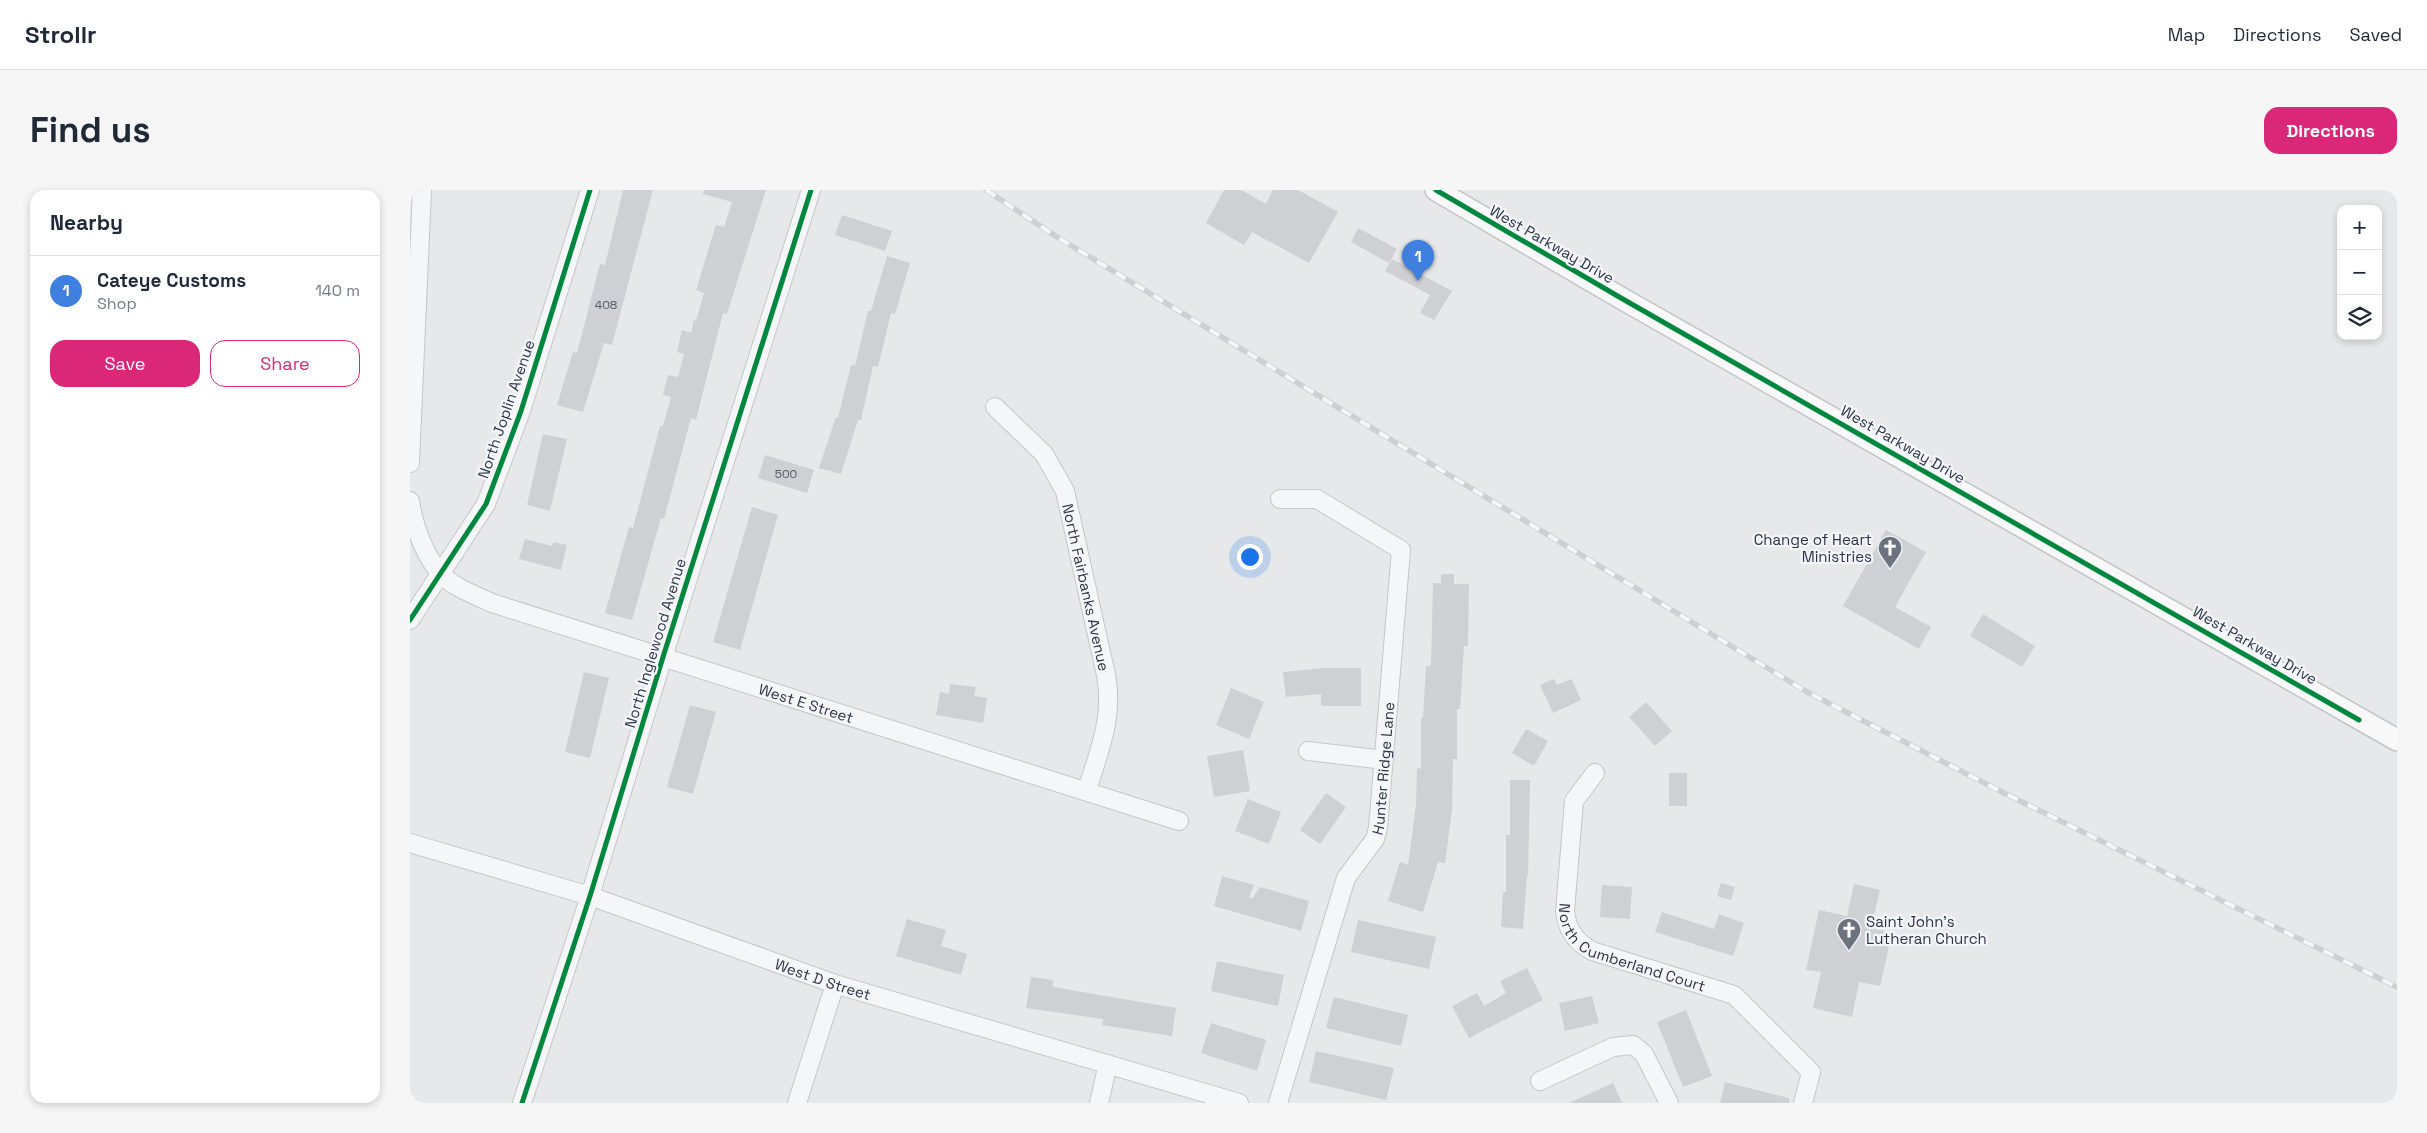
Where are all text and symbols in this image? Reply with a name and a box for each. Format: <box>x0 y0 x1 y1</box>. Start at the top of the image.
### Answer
text: Strollr <box>25 19 97 50</box>
text: Map <box>2168 23 2205 46</box>
text: Directions <box>2233 23 2322 46</box>
text: Saved <box>2350 23 2402 46</box>
button: Directions <box>2264 107 2397 154</box>
text: Find us <box>30 108 151 152</box>
street label: West Parkway Drive <box>1486 201 1618 287</box>
map controls <box>2337 205 2382 340</box>
button: + <box>2337 205 2382 250</box>
text: Nearby <box>50 209 123 236</box>
pin: 1 <box>1402 240 1434 281</box>
button: − <box>2337 250 2382 295</box>
text: Cateye Customs <box>97 268 246 293</box>
text: 1 <box>62 280 70 301</box>
text: 140 m <box>315 280 360 301</box>
text: Shop <box>97 293 137 314</box>
button: layers <box>2337 295 2382 340</box>
house number: 408 <box>595 297 617 313</box>
street label: North Joplin Avenue <box>473 337 539 481</box>
button: Save <box>50 340 200 387</box>
button: Share <box>210 340 360 387</box>
street label: West Parkway Drive <box>1837 401 1969 487</box>
house number: 500 <box>775 466 797 482</box>
street label: North Fairbanks Avenue <box>1059 502 1114 673</box>
place label: Change of Heart Ministries <box>1754 530 1872 566</box>
church icon: Change of Heart Ministries <box>1877 535 1903 569</box>
your location <box>1237 544 1263 570</box>
street label: North Inglewood Avenue <box>620 556 690 730</box>
street label: West Parkway Drive <box>2189 602 2321 688</box>
street label: West E Street <box>756 679 856 727</box>
street label: Hunter Ridge Lane <box>1367 701 1398 837</box>
street label: North Cumberland Court <box>1555 903 1708 995</box>
place label: Saint John's Lutheran Church <box>1866 912 1987 948</box>
church icon: Saint John's Lutheran Church <box>1836 917 1862 951</box>
street label: West D Street <box>773 954 873 1004</box>

